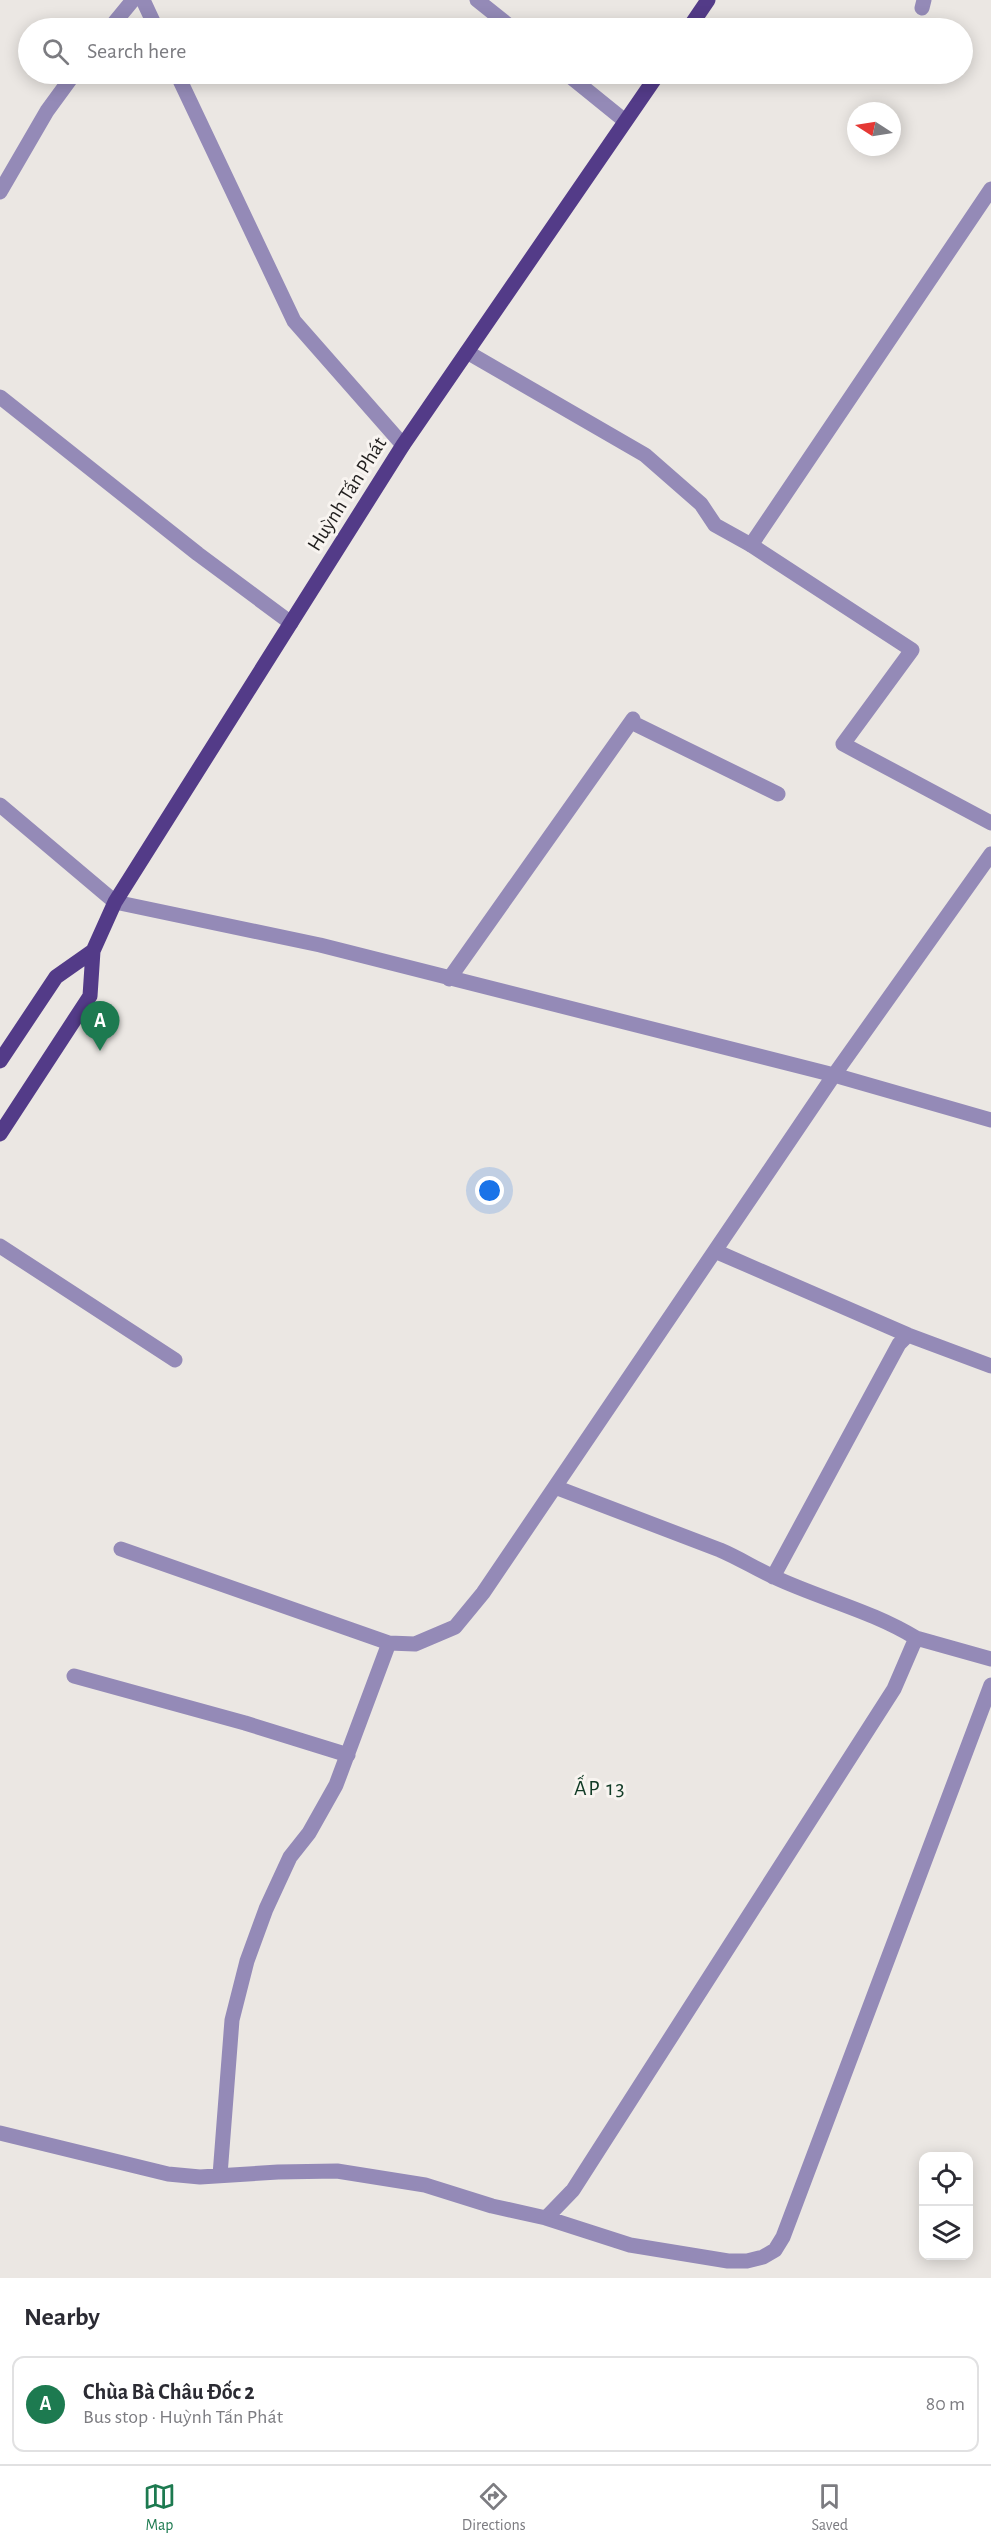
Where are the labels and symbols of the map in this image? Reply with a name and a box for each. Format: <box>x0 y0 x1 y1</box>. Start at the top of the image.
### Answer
north arrow <box>847 102 901 156</box>
street label: Huỳnh Tấn Phát <box>304 433 391 555</box>
pin: A <box>80 1002 120 1051</box>
your location <box>475 1176 504 1205</box>
district label: ẤP 13 <box>574 1774 626 1799</box>

